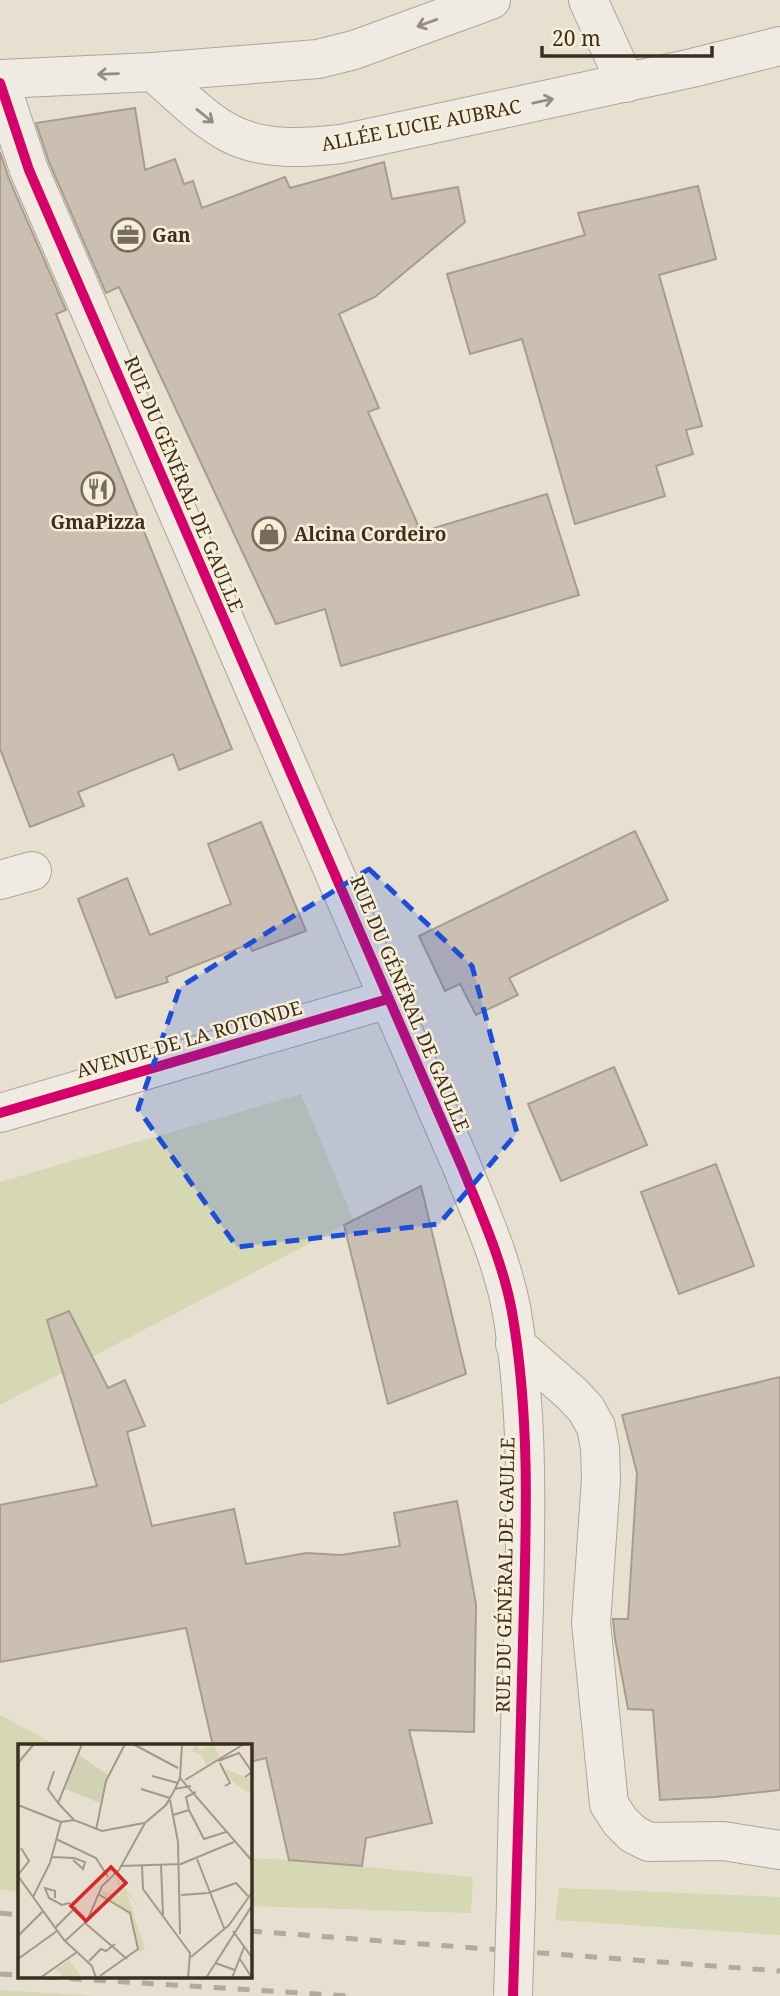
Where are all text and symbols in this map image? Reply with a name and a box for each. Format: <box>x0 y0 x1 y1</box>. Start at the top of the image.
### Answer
scale bar <box>542 14 712 58</box>
one-way arrow <box>417 18 439 30</box>
text: 20 m <box>552 24 601 52</box>
one-way arrow <box>97 68 120 81</box>
street label: ALLÉE LUCIE AUBRAC <box>319 93 523 157</box>
one-way arrow <box>531 93 554 107</box>
one-way arrow <box>196 109 214 124</box>
office icon: Gan <box>109 216 147 254</box>
place label: Gan <box>152 222 191 248</box>
street label: RUE DU GÉNÉRAL DE GAULLE <box>118 352 250 616</box>
restaurant icon: GmaPizza <box>79 470 117 508</box>
place label: GmaPizza <box>50 509 146 535</box>
shop icon: Alcina Cordeiro <box>250 515 288 553</box>
place label: Alcina Cordeiro <box>294 521 447 547</box>
street label: RUE DU GÉNÉRAL DE GAULLE <box>344 872 476 1136</box>
street label: AVENUE DE LA ROTONDE <box>73 994 305 1084</box>
street label: RUE DU GÉNÉRAL DE GAULLE <box>490 1437 520 1713</box>
inset map <box>18 1744 252 1979</box>

